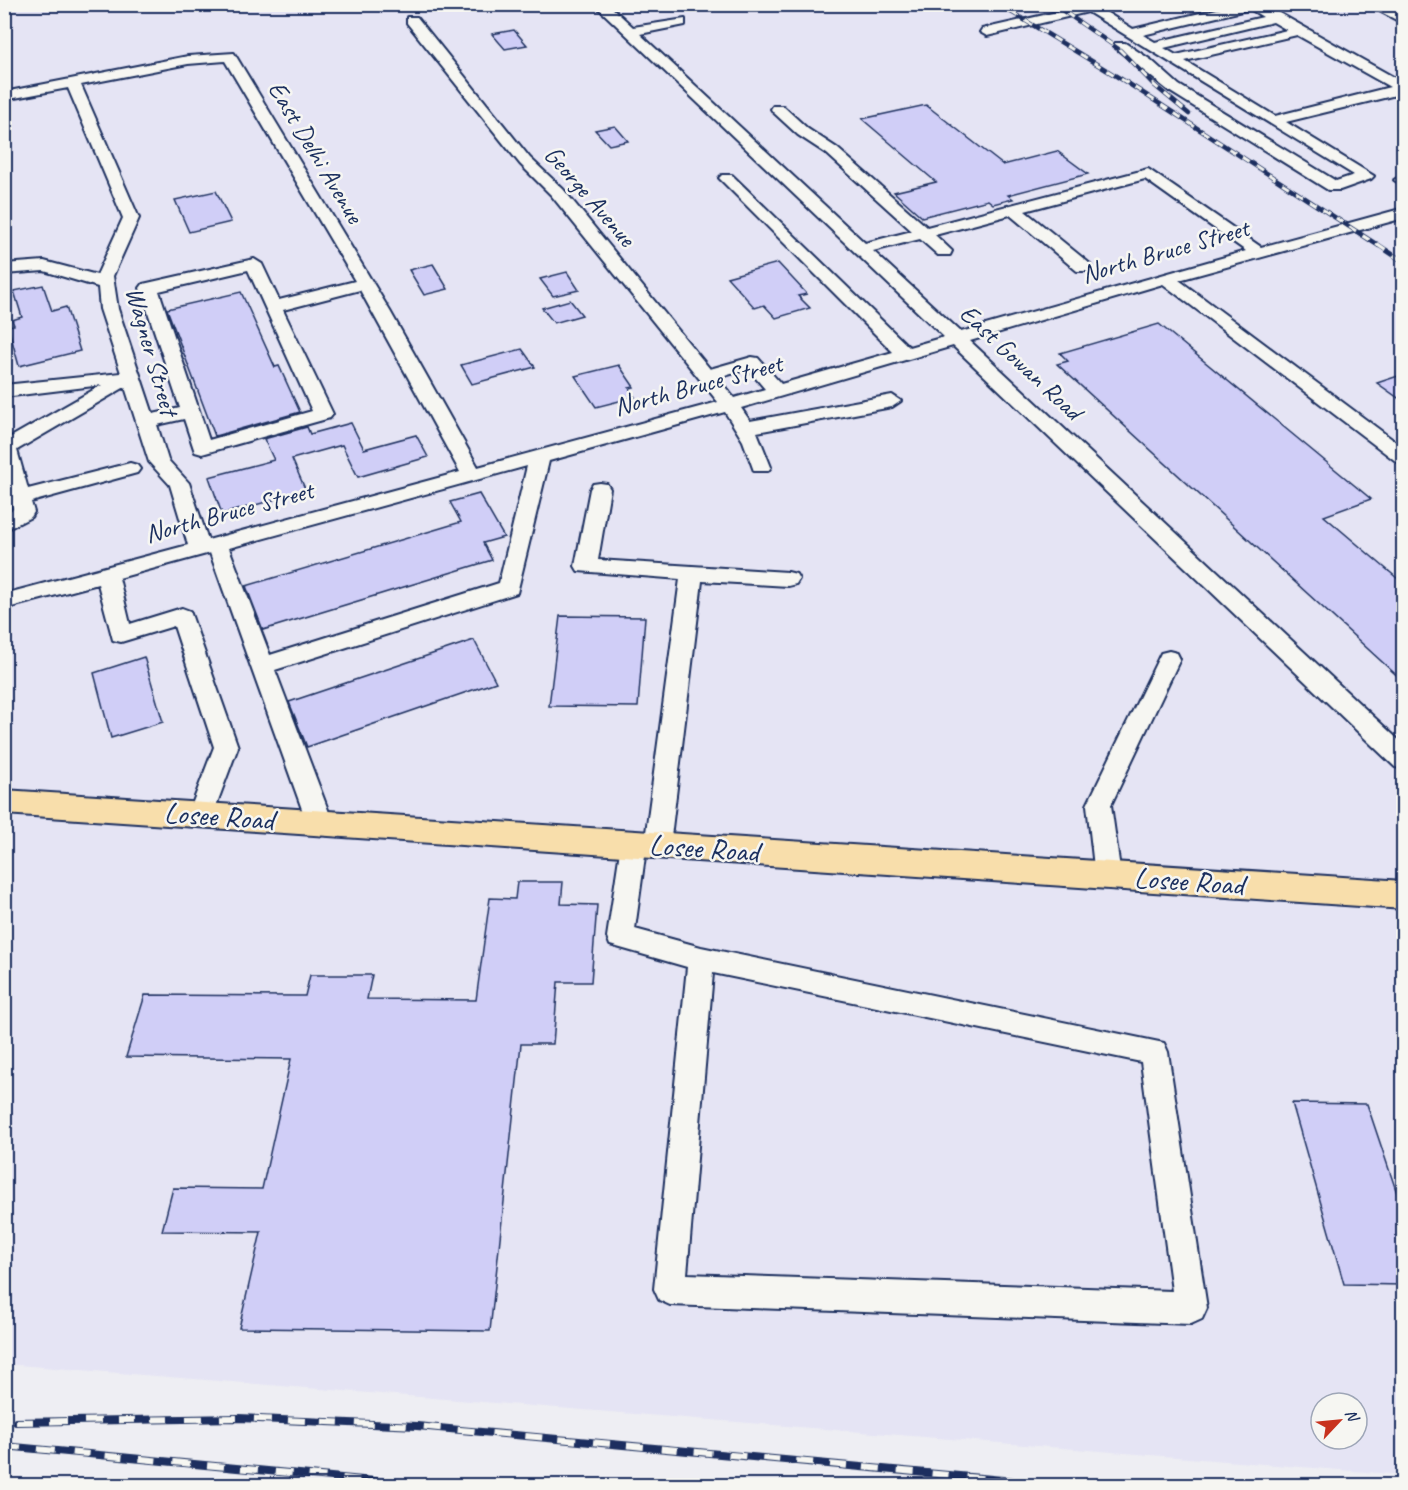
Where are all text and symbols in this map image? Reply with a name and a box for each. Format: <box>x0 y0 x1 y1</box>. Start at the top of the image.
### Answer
street label: East Delhi Avenue <box>261 75 372 230</box>
street label: George Avenue <box>537 139 644 255</box>
street label: North Bruce Street <box>1078 211 1255 291</box>
street label: Wagner Street <box>118 283 187 422</box>
street label: East Gowan Road <box>953 297 1092 430</box>
street label: North Bruce Street <box>610 346 788 423</box>
street label: North Bruce Street <box>141 473 319 550</box>
street label: Losee Road <box>163 793 279 839</box>
street label: Losee Road <box>648 825 764 871</box>
street label: Losee Road <box>1133 858 1249 904</box>
north arrow <box>1309 1391 1369 1451</box>
text: N <box>1340 1406 1364 1426</box>

